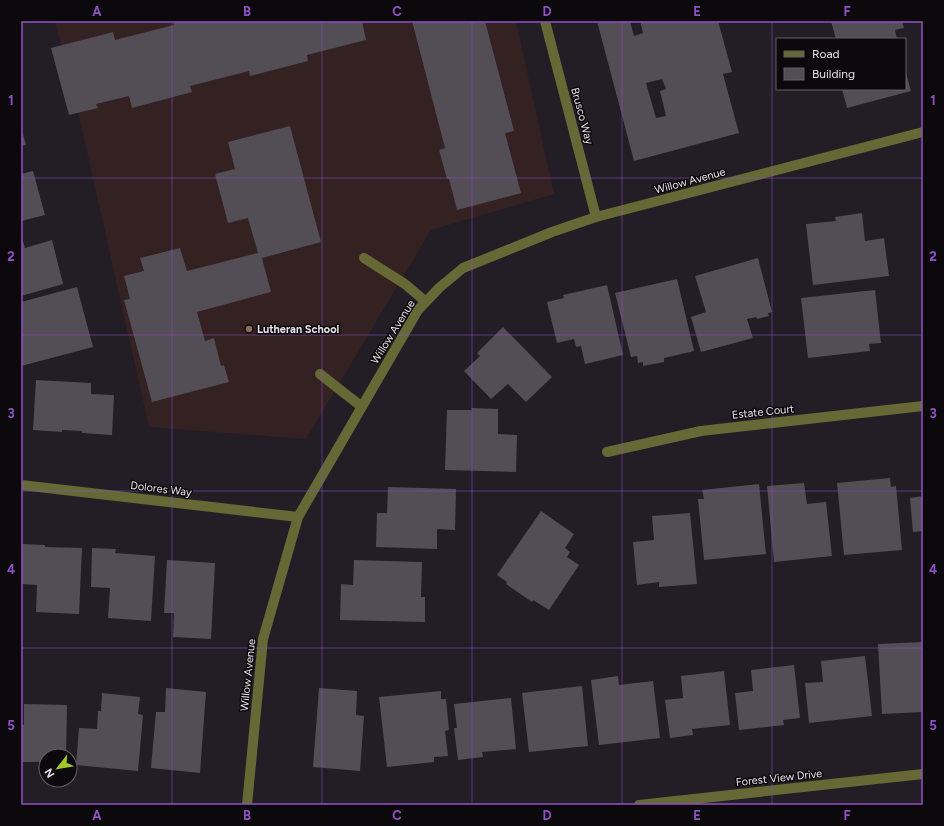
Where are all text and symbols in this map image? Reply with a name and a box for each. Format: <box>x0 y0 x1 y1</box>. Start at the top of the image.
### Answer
text: A <box>92 4 102 19</box>
text: B <box>243 4 251 19</box>
text: C <box>392 4 402 19</box>
text: D <box>542 4 552 19</box>
text: E <box>693 4 701 19</box>
text: F <box>843 4 851 19</box>
legend <box>776 38 906 90</box>
text: Road <box>812 47 840 61</box>
text: Building <box>812 67 855 81</box>
street label: Brusco Way <box>568 86 596 146</box>
text: 1 <box>8 93 14 108</box>
text: 1 <box>930 93 936 108</box>
street label: Willow Avenue <box>653 165 727 197</box>
text: 2 <box>7 249 15 264</box>
text: 2 <box>929 249 937 264</box>
street label: Willow Avenue <box>368 298 418 366</box>
place label: Lutheran School <box>257 323 340 336</box>
marker: Lutheran School <box>244 324 254 334</box>
street label: Estate Court <box>731 402 795 422</box>
text: 3 <box>7 406 15 421</box>
text: 3 <box>929 406 937 421</box>
street label: Dolores Way <box>130 479 193 499</box>
text: 4 <box>7 562 15 577</box>
text: 4 <box>929 562 937 577</box>
street label: Willow Avenue <box>238 638 258 712</box>
text: 5 <box>7 718 15 733</box>
text: 5 <box>929 718 937 733</box>
north arrow <box>38 748 78 788</box>
text: N <box>42 766 58 780</box>
street label: Forest View Drive <box>735 767 823 789</box>
text: A <box>92 808 102 823</box>
text: B <box>243 808 251 823</box>
text: C <box>392 808 402 823</box>
text: D <box>542 808 552 823</box>
text: E <box>693 808 701 823</box>
text: F <box>843 808 851 823</box>

